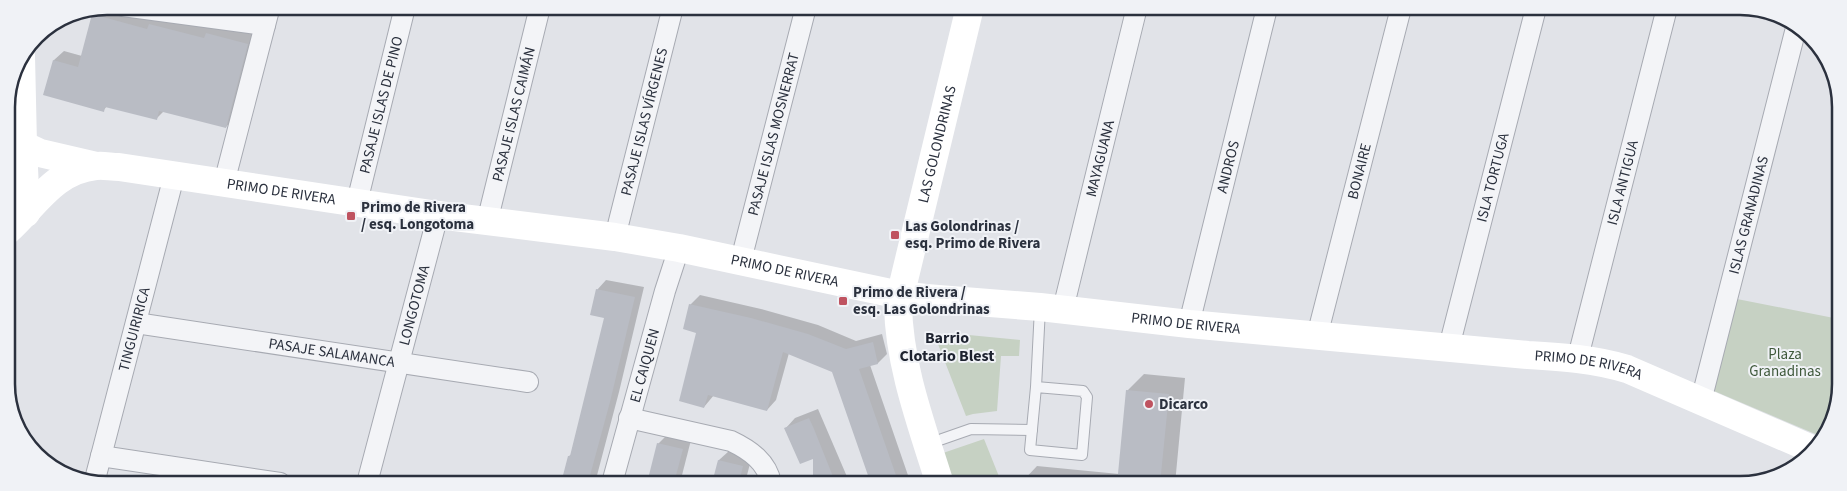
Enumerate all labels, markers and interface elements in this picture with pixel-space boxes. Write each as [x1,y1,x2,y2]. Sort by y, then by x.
street label: PASAJE ISLAS DE PINO [354,34,408,176]
street label: PASAJE ISLAS CAIMÁN [487,45,541,184]
street label: PASAJE ISLAS VÍRGENES [616,46,673,198]
street label: PASAJE ISLAS MOSNERRAT [743,50,805,218]
street label: LAS GOLONDRINAS [913,84,962,205]
street label: MAYAGUANA [1081,117,1120,199]
street label: ISLA TORTUGA [1471,130,1515,225]
street label: ISLA ANTIGUA [1602,137,1644,228]
street label: ANDROS [1212,138,1245,195]
street label: BONAIRE [1342,141,1377,202]
street label: ISLAS GRANADINAS [1724,154,1774,276]
street label: PRIMO DE RIVERA [225,173,338,211]
place label: Primo de Rivera / esq. Longotoma [361,197,474,235]
marker: Primo de Rivera / esq. Longotoma [345,210,357,222]
place label: Las Golondrinas / esq. Primo de Rivera [905,216,1040,254]
marker: Las Golondrinas / esq. Primo de Rivera [889,229,901,241]
street label: PRIMO DE RIVERA [729,249,841,293]
street label: LONGOTOMA [394,262,435,348]
place label: Primo de Rivera / esq. Las Golondrinas [853,282,990,320]
street label: TINGUIRIRICA [114,284,156,374]
marker: Primo de Rivera / esq. Las Golondrinas [837,295,849,307]
street label: PRIMO DE RIVERA [1130,307,1242,340]
street label: EL CAIQUEN [625,326,665,405]
district label: Barrio Clotario Blest [900,327,994,367]
street label: PASAJE SALAMANCA [267,333,397,373]
park label: Plaza Granadinas [1749,344,1821,382]
street label: PRIMO DE RIVERA [1534,345,1646,386]
place label: Dicarco [1159,394,1208,415]
marker: Dicarco [1143,398,1155,410]

